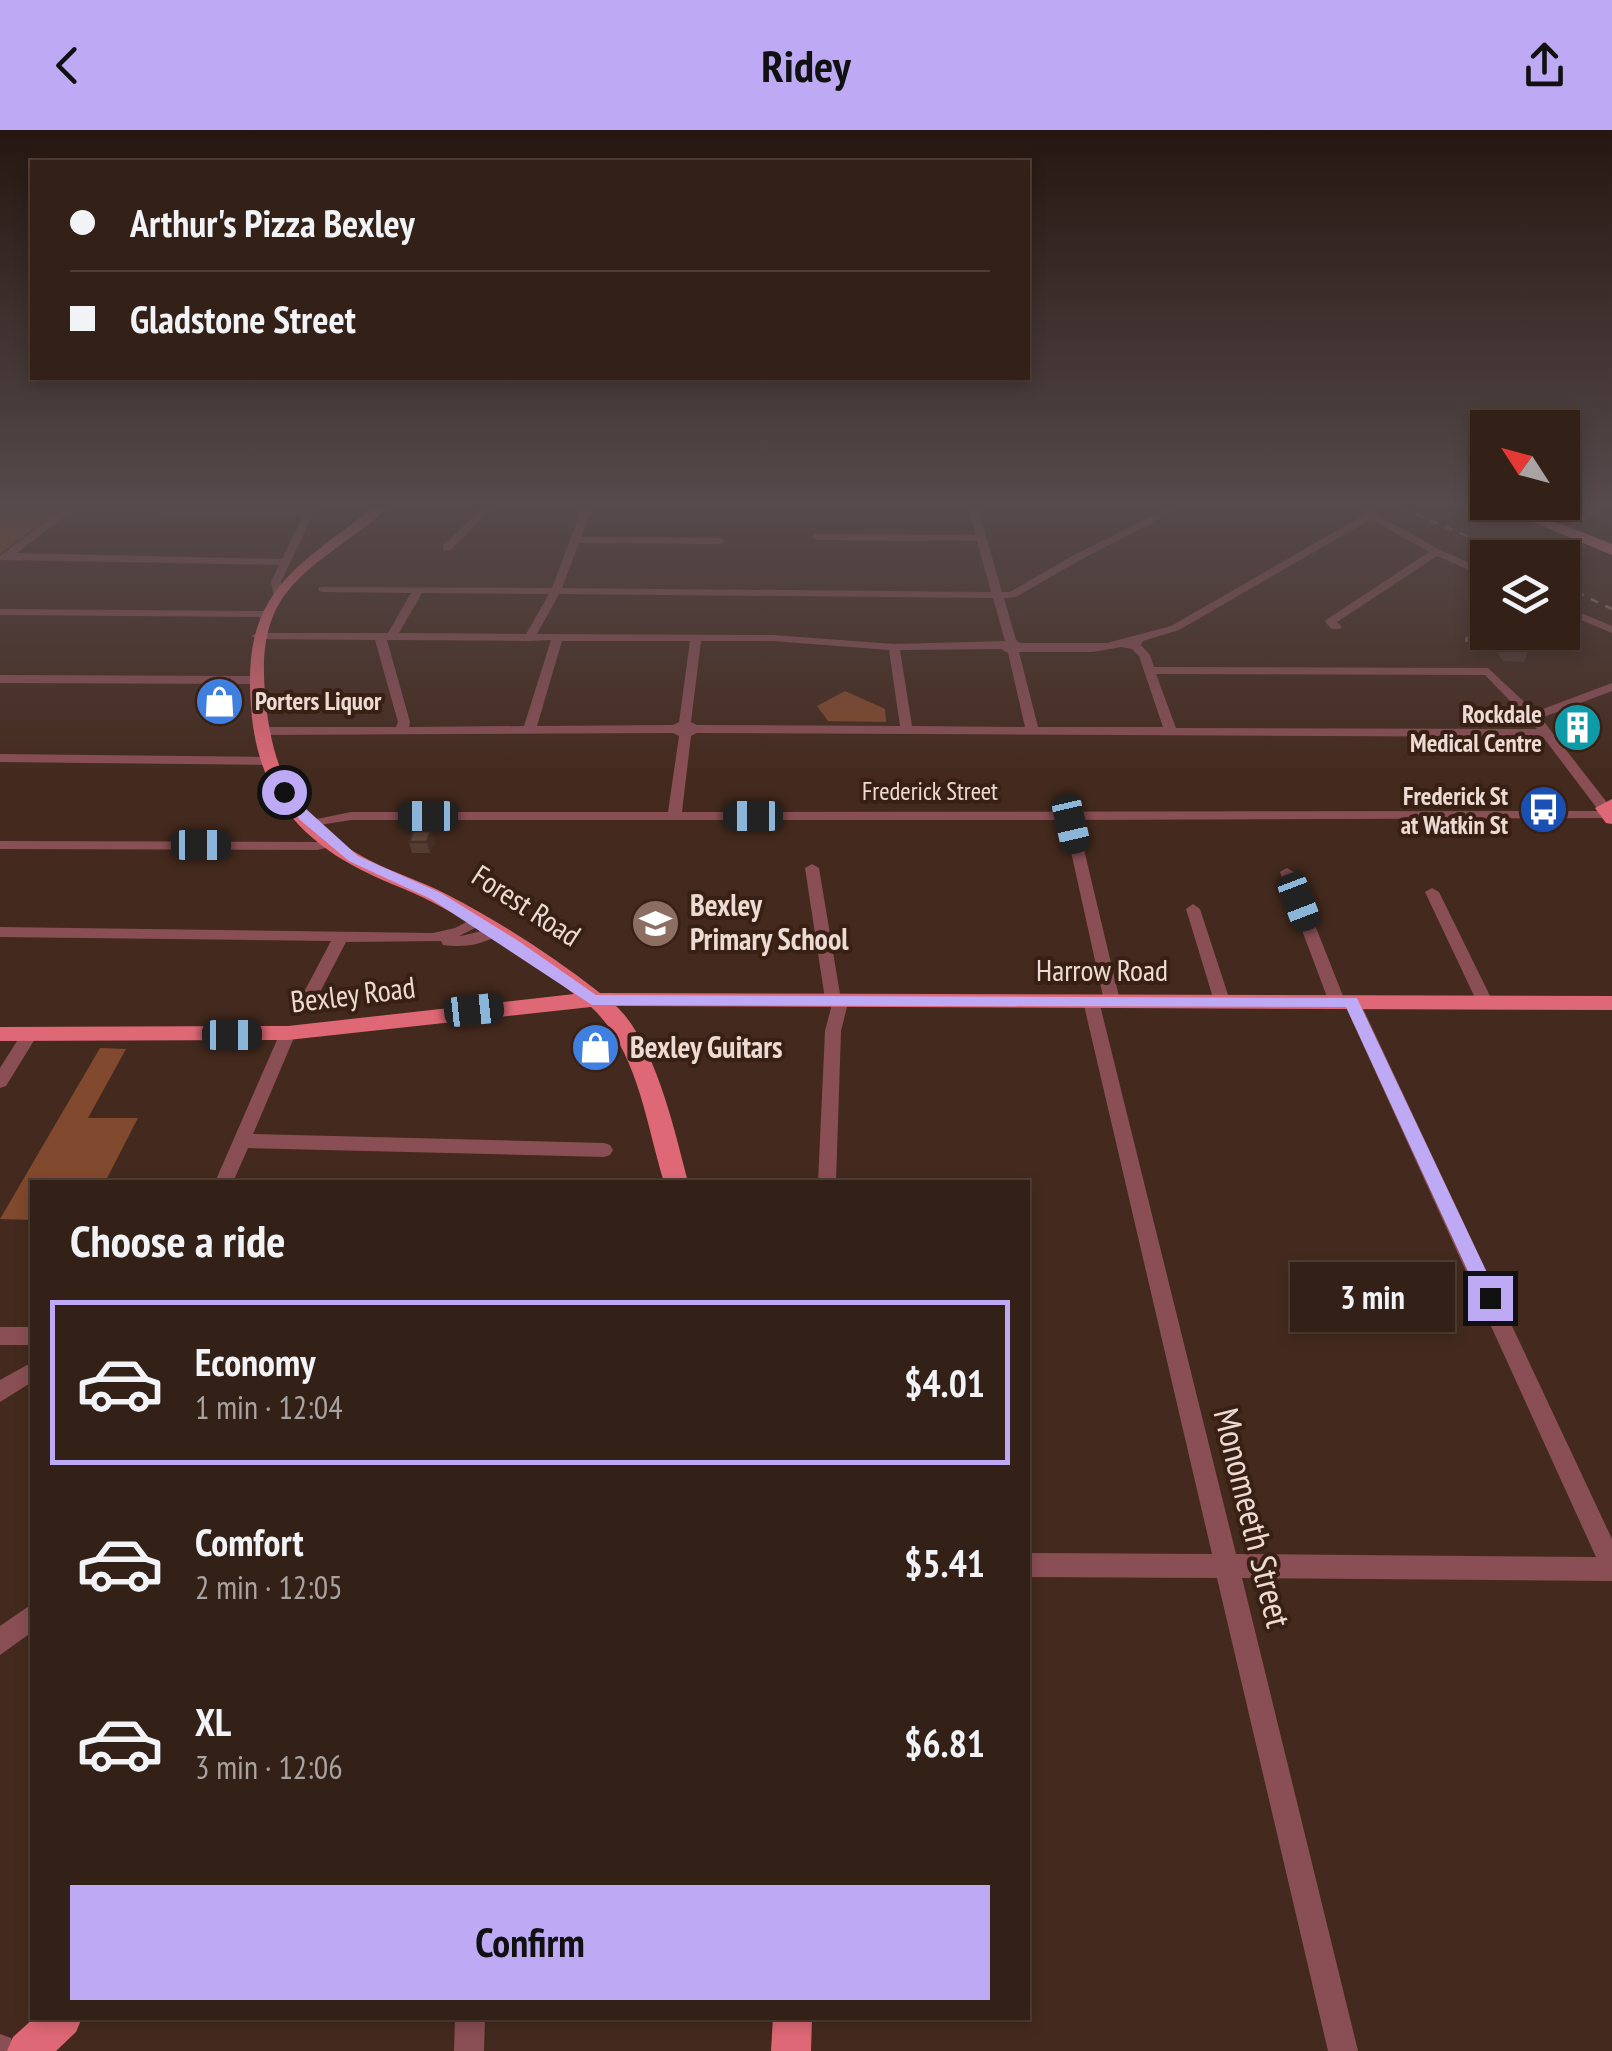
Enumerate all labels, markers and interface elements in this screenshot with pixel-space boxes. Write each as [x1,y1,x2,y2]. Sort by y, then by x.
text: Ridey [761,36,851,94]
icon: back [40,38,95,93]
icon: share [1517,38,1572,93]
text: Arthur's Pizza Bexley [130,198,415,247]
text: Gladstone Street [130,294,356,343]
north arrow [1470,410,1580,520]
map controls [1470,410,1580,650]
button: layers [1470,540,1580,650]
shop icon: Porters Liquor [194,675,246,727]
place label: Porters Liquor [255,685,382,717]
place label: Rockdale Medical Centre [1410,698,1542,759]
building icon: Rockdale Medical Centre [1551,702,1603,754]
route start [262,770,307,815]
street label: Frederick Street [862,775,998,807]
place label: Frederick St at Watkin St [1401,780,1509,841]
bus stop icon: Frederick St at Watkin St [1517,784,1569,836]
car [1050,791,1092,857]
car [398,801,458,831]
car [723,801,783,831]
car [171,830,231,860]
street label: Forest Road [465,855,589,954]
car [1274,869,1324,935]
place label: Bexley Primary School [690,885,849,958]
school or university icon: Bexley Primary School [629,897,681,949]
street label: Harrow Road [1036,950,1168,989]
street label: Bexley Road [288,967,417,1020]
car [443,992,505,1028]
car [202,1020,262,1050]
shop icon: Bexley Guitars [569,1022,621,1074]
place label: Bexley Guitars [630,1027,783,1066]
text: Choose a ride [70,1211,285,1269]
callout: 3 min [1290,1263,1455,1333]
text: 3 min [1340,1276,1405,1318]
route end [1468,1276,1513,1321]
text: Economy [195,1337,315,1386]
icon: car [75,1338,165,1428]
text: $4.01 [904,1358,985,1407]
text: 1 min · 12:04 [195,1386,343,1428]
street label: Monomeeth Street [1204,1403,1302,1632]
text: Comfort [195,1517,304,1566]
icon: car [75,1518,165,1608]
text: $5.41 [904,1538,985,1587]
text: 2 min · 12:05 [195,1566,343,1608]
text: XL [195,1697,231,1746]
icon: car [75,1698,165,1788]
text: $6.81 [904,1718,985,1767]
text: 3 min · 12:06 [195,1746,343,1788]
button: Confirm [70,1885,990,2000]

